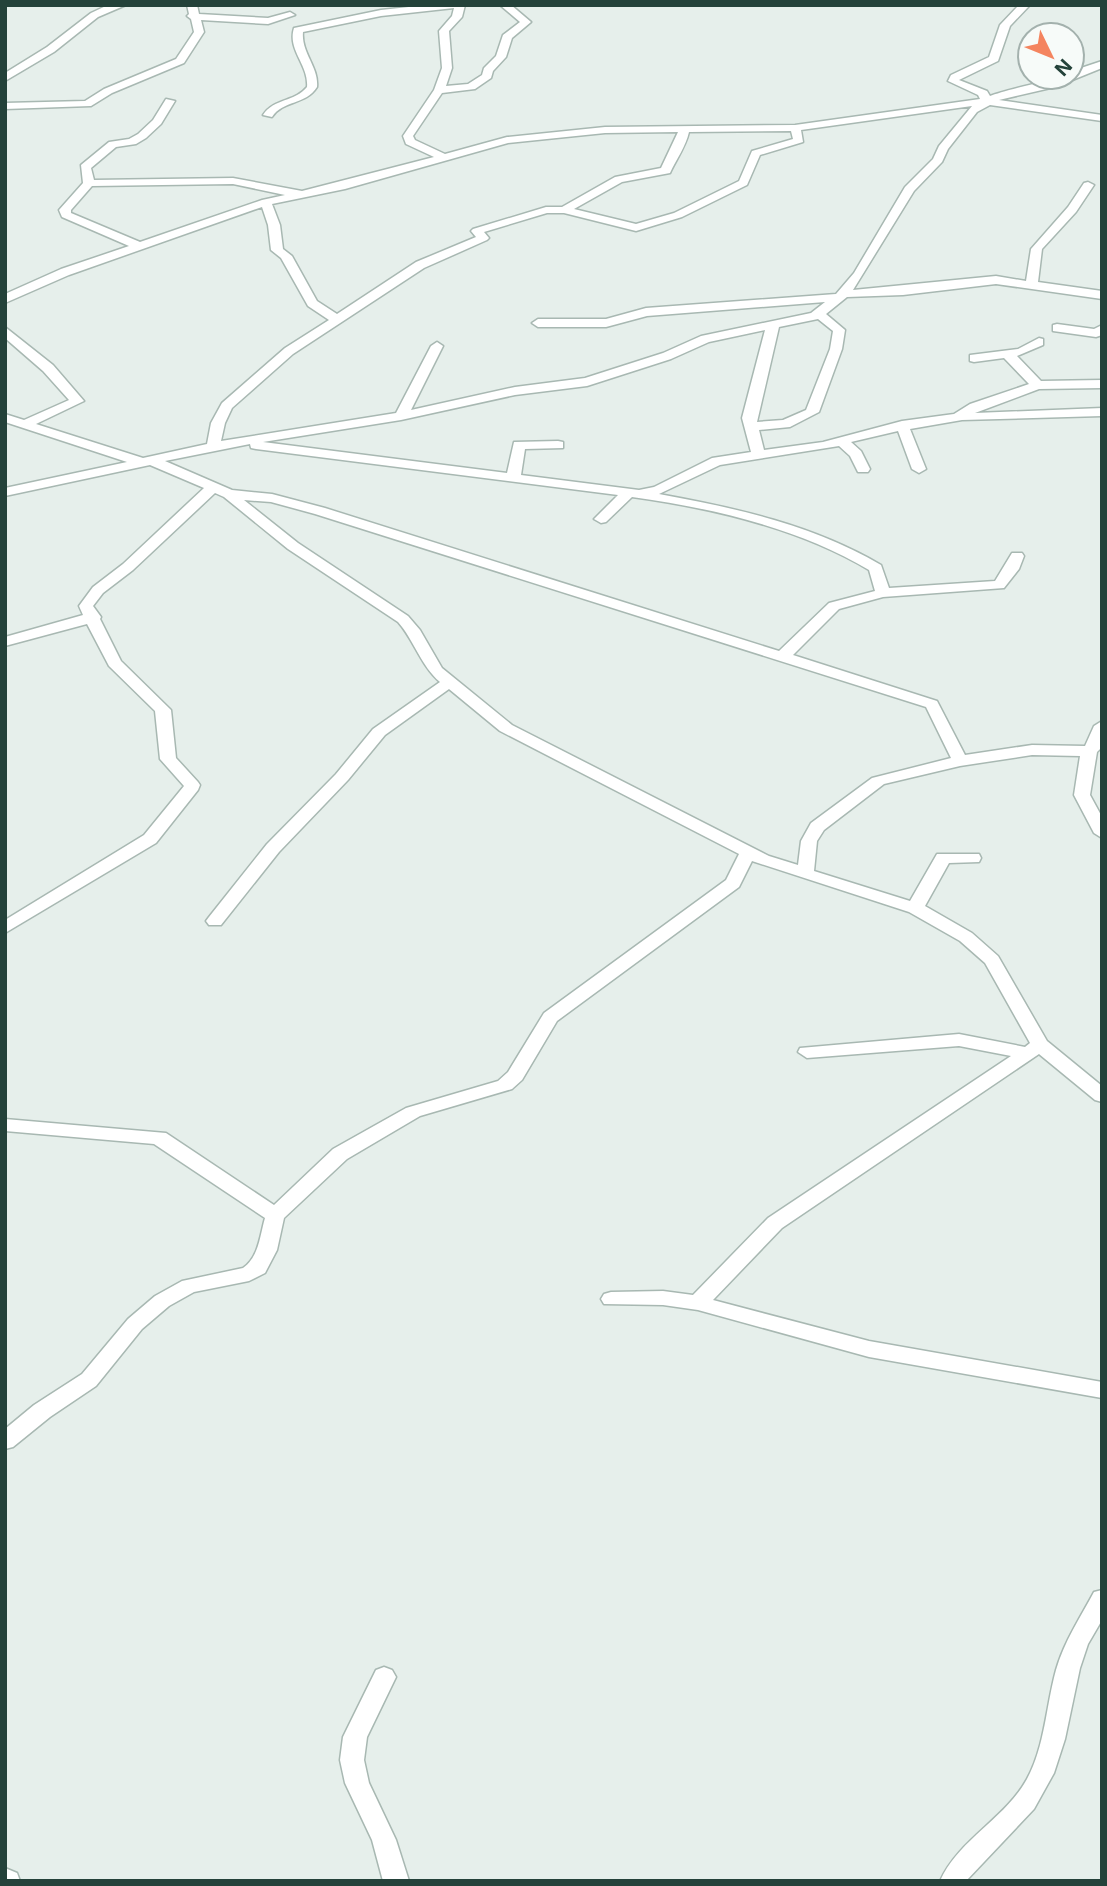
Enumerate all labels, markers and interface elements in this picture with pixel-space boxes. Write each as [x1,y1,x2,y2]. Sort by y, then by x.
north arrow [1016,21,1086,91]
text: N [1050,54,1076,80]

